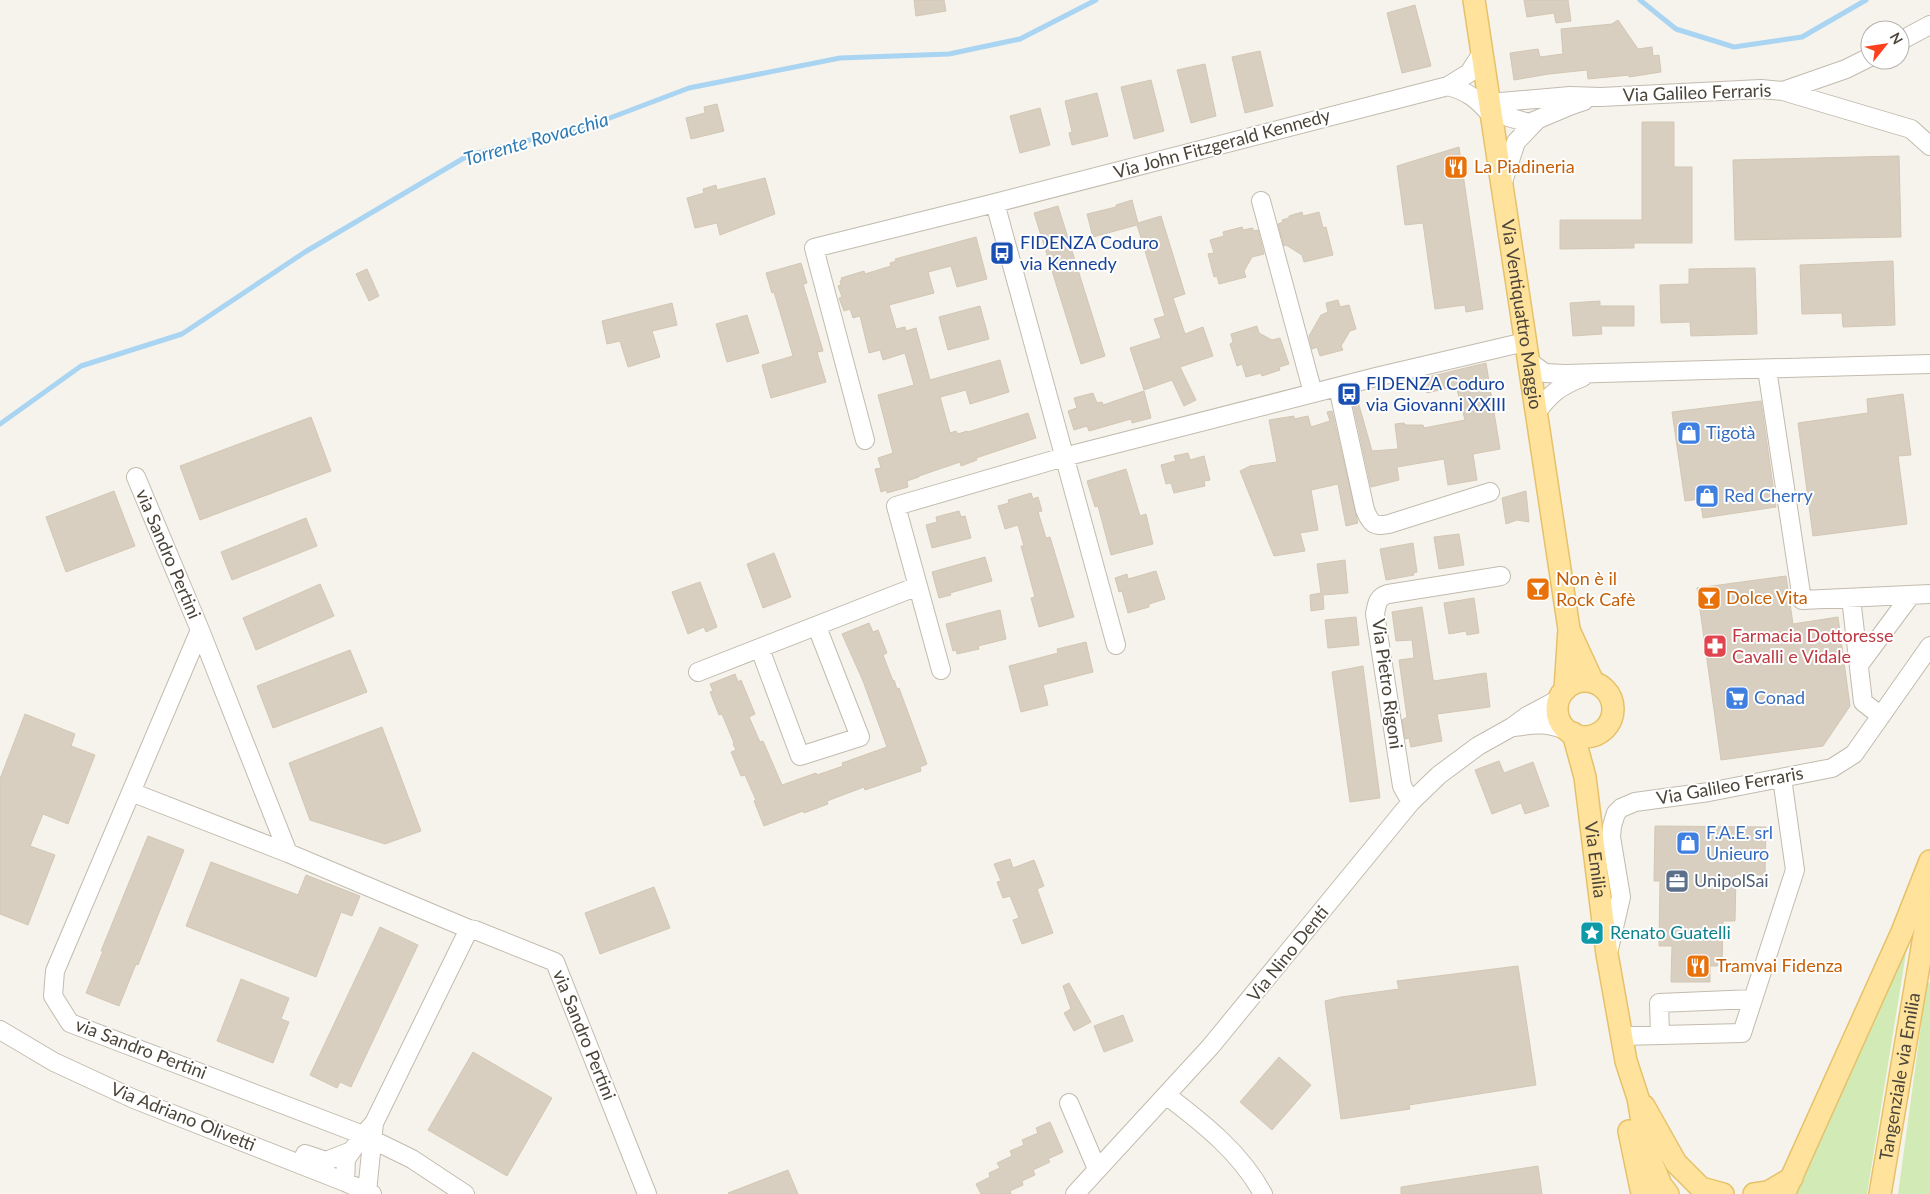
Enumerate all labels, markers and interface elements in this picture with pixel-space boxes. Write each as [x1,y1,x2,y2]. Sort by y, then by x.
north arrow [1860,20,1910,70]
text: N [1887,29,1907,47]
street label: Via Galileo Ferraris [1622,78,1772,106]
street label: Via John Fitzgerald Kennedy [1111,103,1333,183]
water label: Torrente Rovacchia [461,107,611,170]
restaurant icon: La Piadineria [1443,154,1469,180]
place label: La Piadineria [1474,155,1575,177]
street label: Via Ventiquattro Maggio [1497,218,1548,411]
place label: FIDENZA Coduro via Kennedy [1020,231,1159,274]
bus stop icon: FIDENZA Coduro via Kennedy [989,240,1015,266]
place label: FIDENZA Coduro via Giovanni XXIII [1366,372,1506,415]
bus stop icon: FIDENZA Coduro via Giovanni XXIII [1336,381,1362,407]
shop icon: Tigotà [1676,420,1702,446]
place label: Tigotà [1706,421,1756,443]
shop icon: Red Cherry [1694,483,1720,509]
place label: Red Cherry [1724,484,1814,506]
street label: via Sandro Pertini [132,485,206,622]
place label: Non è il Rock Cafè [1556,567,1636,610]
bar icon: Non è il Rock Cafè [1525,576,1551,602]
bar icon: Dolce Vita [1696,585,1722,611]
place label: Dolce Vita [1726,586,1808,608]
street label: Via Pietro Rigoni [1368,617,1408,750]
place label: Farmacia Dottoresse Cavalli e Vidale [1732,624,1893,667]
pharmacy icon: Farmacia Dottoresse Cavalli e Vidale [1702,633,1728,659]
supermarket icon: Conad [1724,685,1750,711]
place label: Conad [1754,686,1805,708]
street label: Via Galileo Ferraris [1655,761,1805,809]
street label: Via Emilia [1581,820,1612,899]
place label: F.A.E. srl Unieuro [1706,821,1773,864]
shop icon: F.A.E. srl Unieuro [1675,830,1701,856]
office icon: UnipolSai [1664,868,1690,894]
place label: UnipolSai [1694,869,1769,891]
street label: Via Nino Denti [1242,901,1333,1006]
place icon: Renato Guatelli [1579,920,1605,946]
place label: Renato Guatelli [1610,921,1731,943]
restaurant icon: Tramvai Fidenza [1685,953,1711,979]
place label: Tramvai Fidenza [1716,954,1843,976]
street label: via Sandro Pertini [549,966,621,1103]
street label: Tangenziale via Emilia [1874,991,1924,1162]
street label: via Sandro Pertini [73,1013,210,1083]
street label: Via Adriano Olivetti [108,1077,259,1155]

